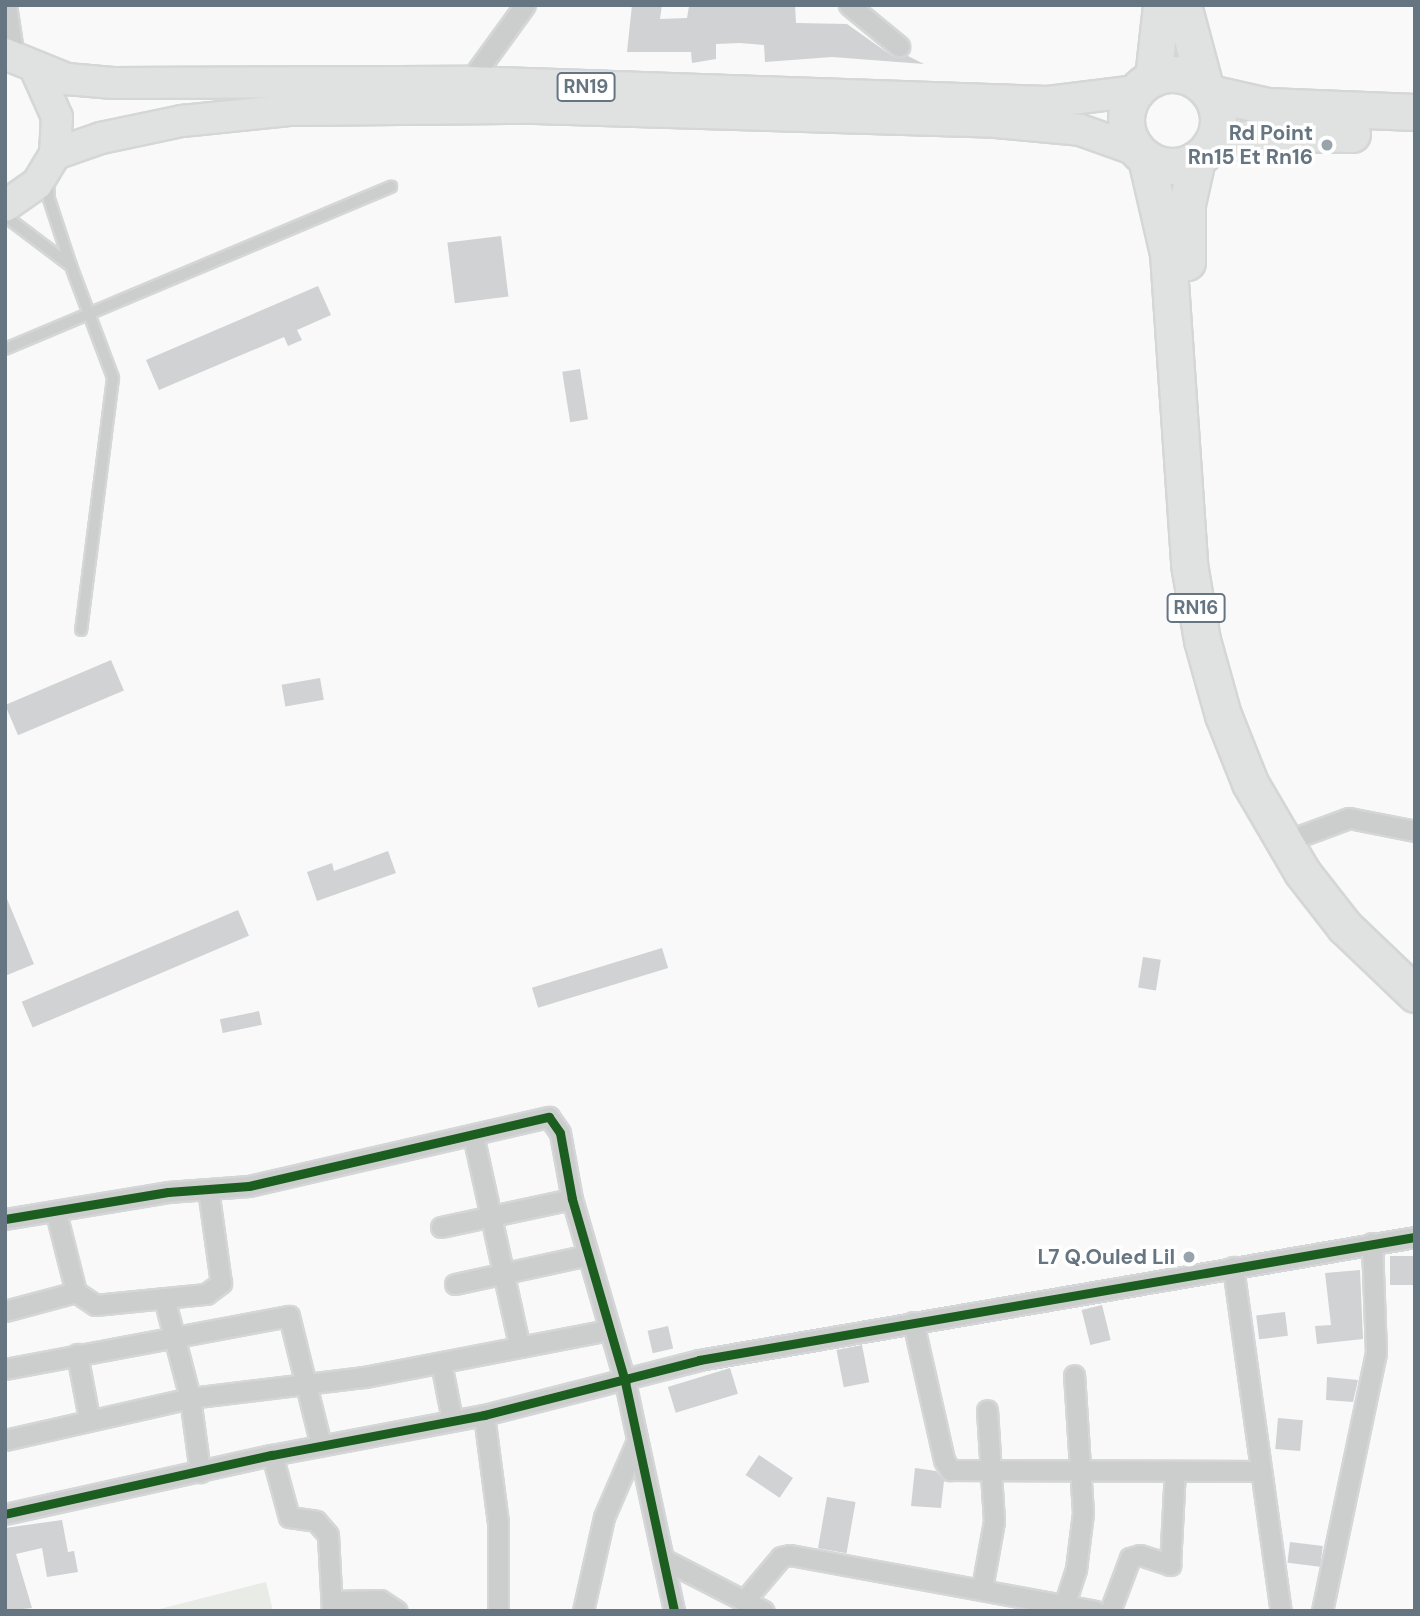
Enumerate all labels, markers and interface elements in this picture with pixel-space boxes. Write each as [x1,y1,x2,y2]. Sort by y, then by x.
road number: RN19 [556,72,616,102]
place label: Rd Point Rn15 Et Rn16 [1188,120,1313,170]
marker: Rd Point Rn15 Et Rn16 [1319,137,1335,153]
road number: RN16 [1166,593,1226,624]
place label: L7 Q.Ouled Lil [1037,1244,1175,1270]
marker: L7 Q.Ouled Lil [1181,1249,1197,1265]

